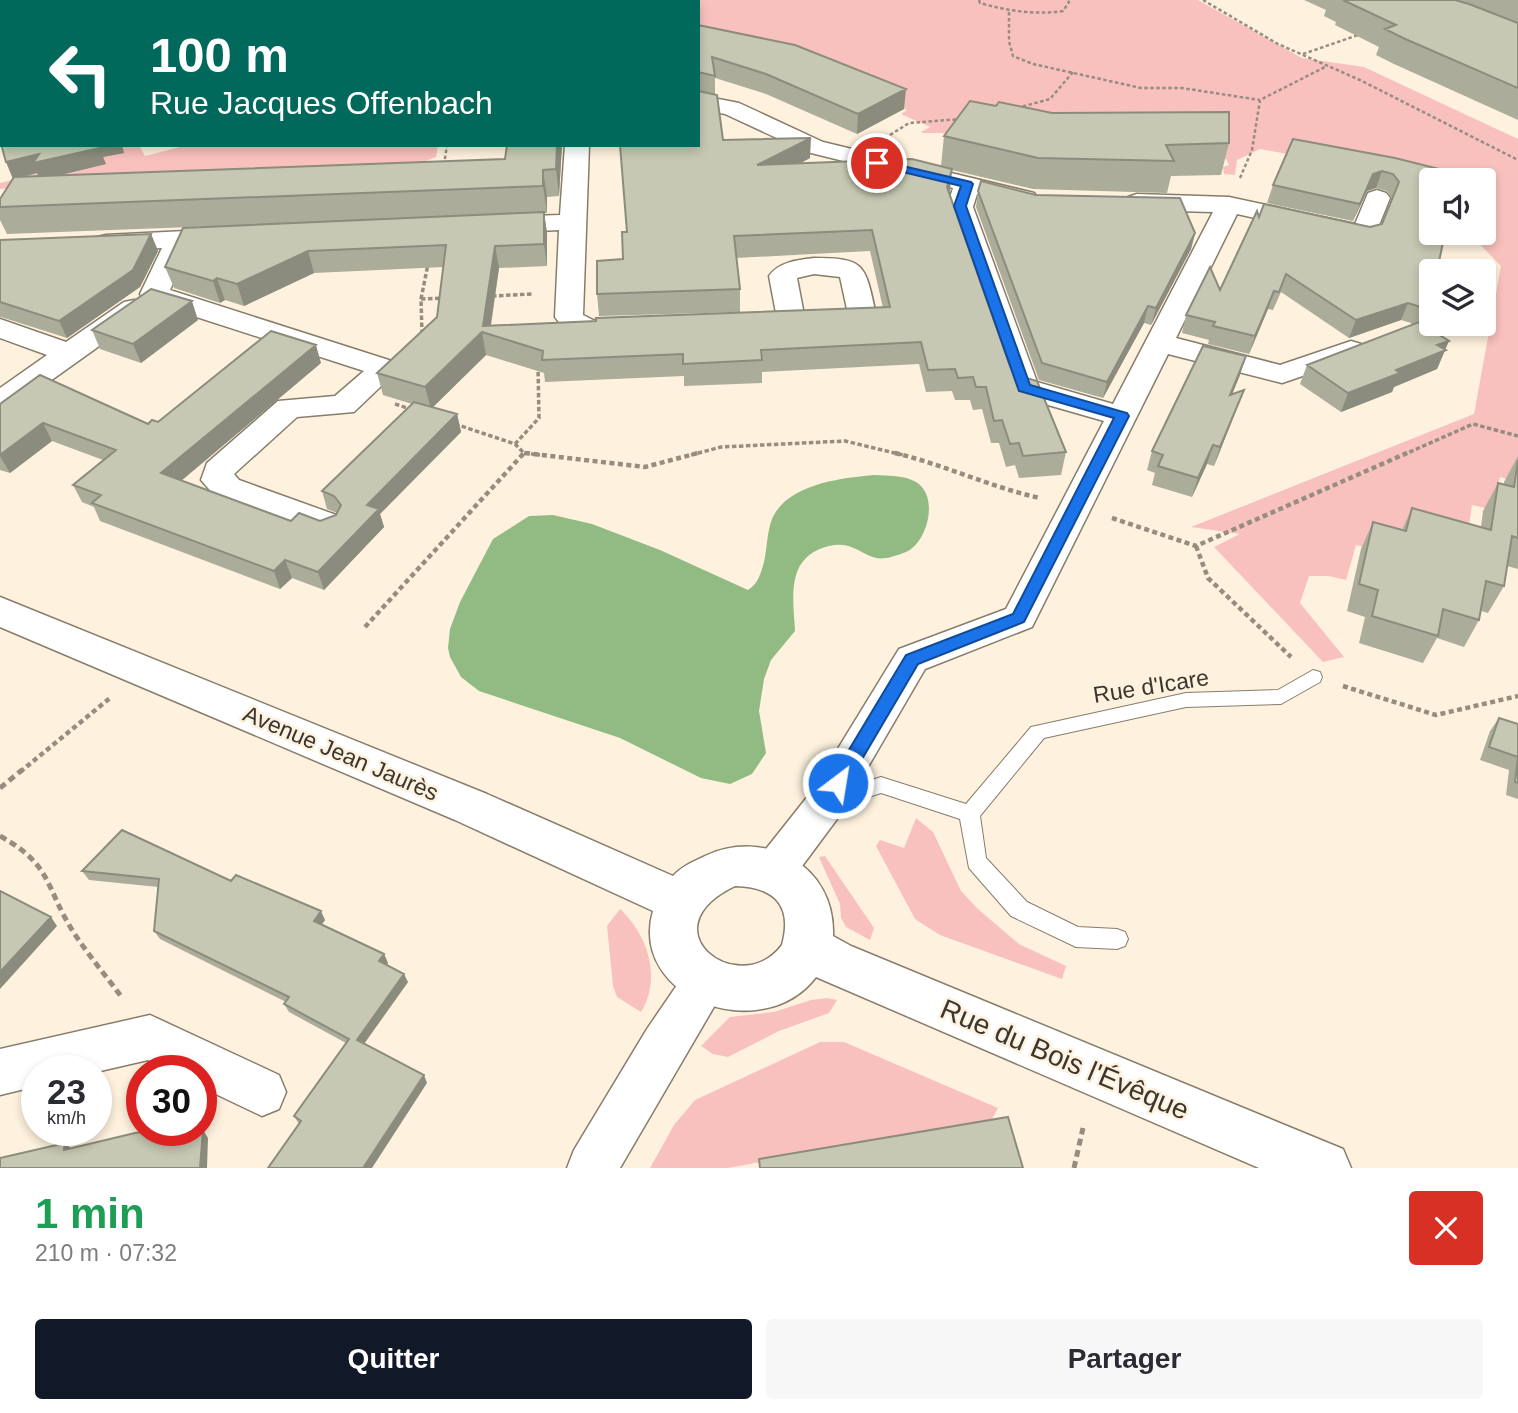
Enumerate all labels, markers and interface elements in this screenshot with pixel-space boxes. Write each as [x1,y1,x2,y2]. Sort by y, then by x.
icon: left [35,28,126,119]
text: 100 m [150,28,289,82]
text: Rue Jacques Offenbach [150,85,493,121]
pin [847,133,907,193]
icon: arrive [858,144,896,182]
map controls [1419,168,1496,336]
button: sound [1419,168,1496,245]
button: layers [1419,259,1496,336]
street label: Rue d'Icare [1091,664,1211,708]
street label: Avenue Jean Jaurès [240,700,442,806]
position arrow [801,746,875,820]
street label: Rue du Bois l'Évêque [936,993,1194,1126]
speed limit sign: 30 [126,1055,217,1146]
text: 23 [47,1072,86,1111]
text: km/h [47,1108,86,1128]
text: 1 min [35,1190,145,1237]
button: close [1409,1191,1483,1265]
text: 210 m · 07:32 [35,1240,177,1266]
button: Quitter [35,1319,752,1399]
button: Partager [766,1319,1483,1399]

